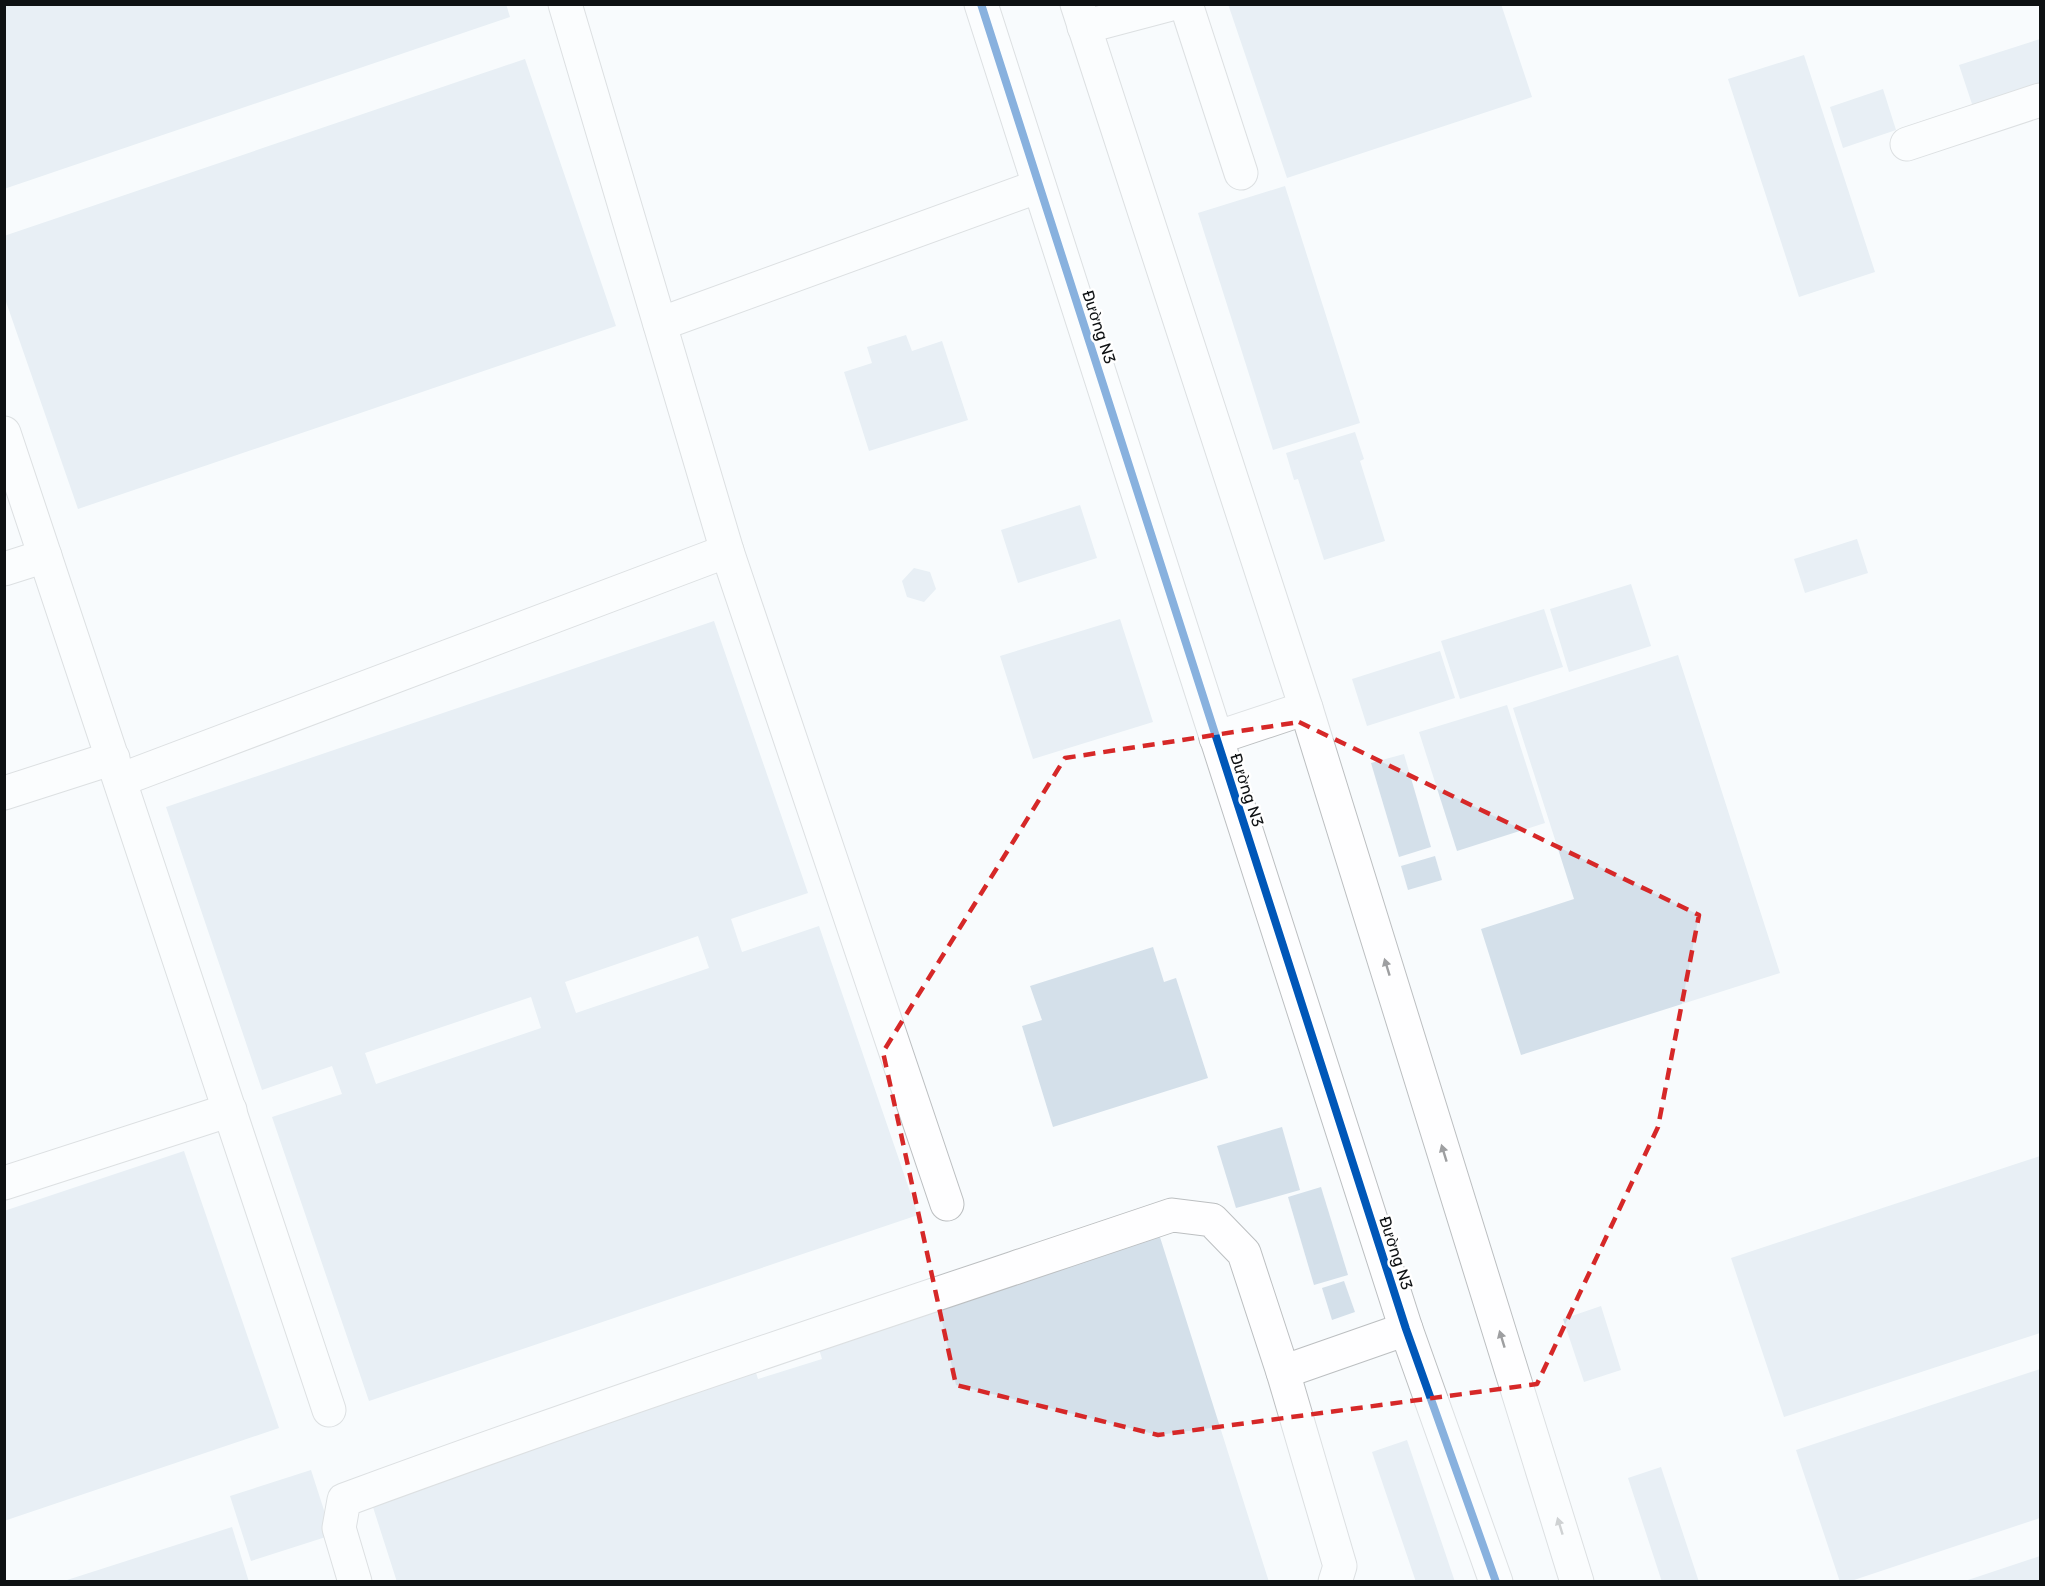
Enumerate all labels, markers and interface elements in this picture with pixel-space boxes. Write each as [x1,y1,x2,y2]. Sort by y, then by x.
street label: Đường N3 [1078,288,1120,366]
street label: Đường N3 [1226,751,1268,829]
one-way arrow [1381,958,1391,976]
one-way arrow [1439,1144,1448,1162]
street label: Đường N3 [1375,1214,1417,1292]
one-way arrow [1497,1330,1506,1348]
one-way arrow [1555,1517,1564,1535]

